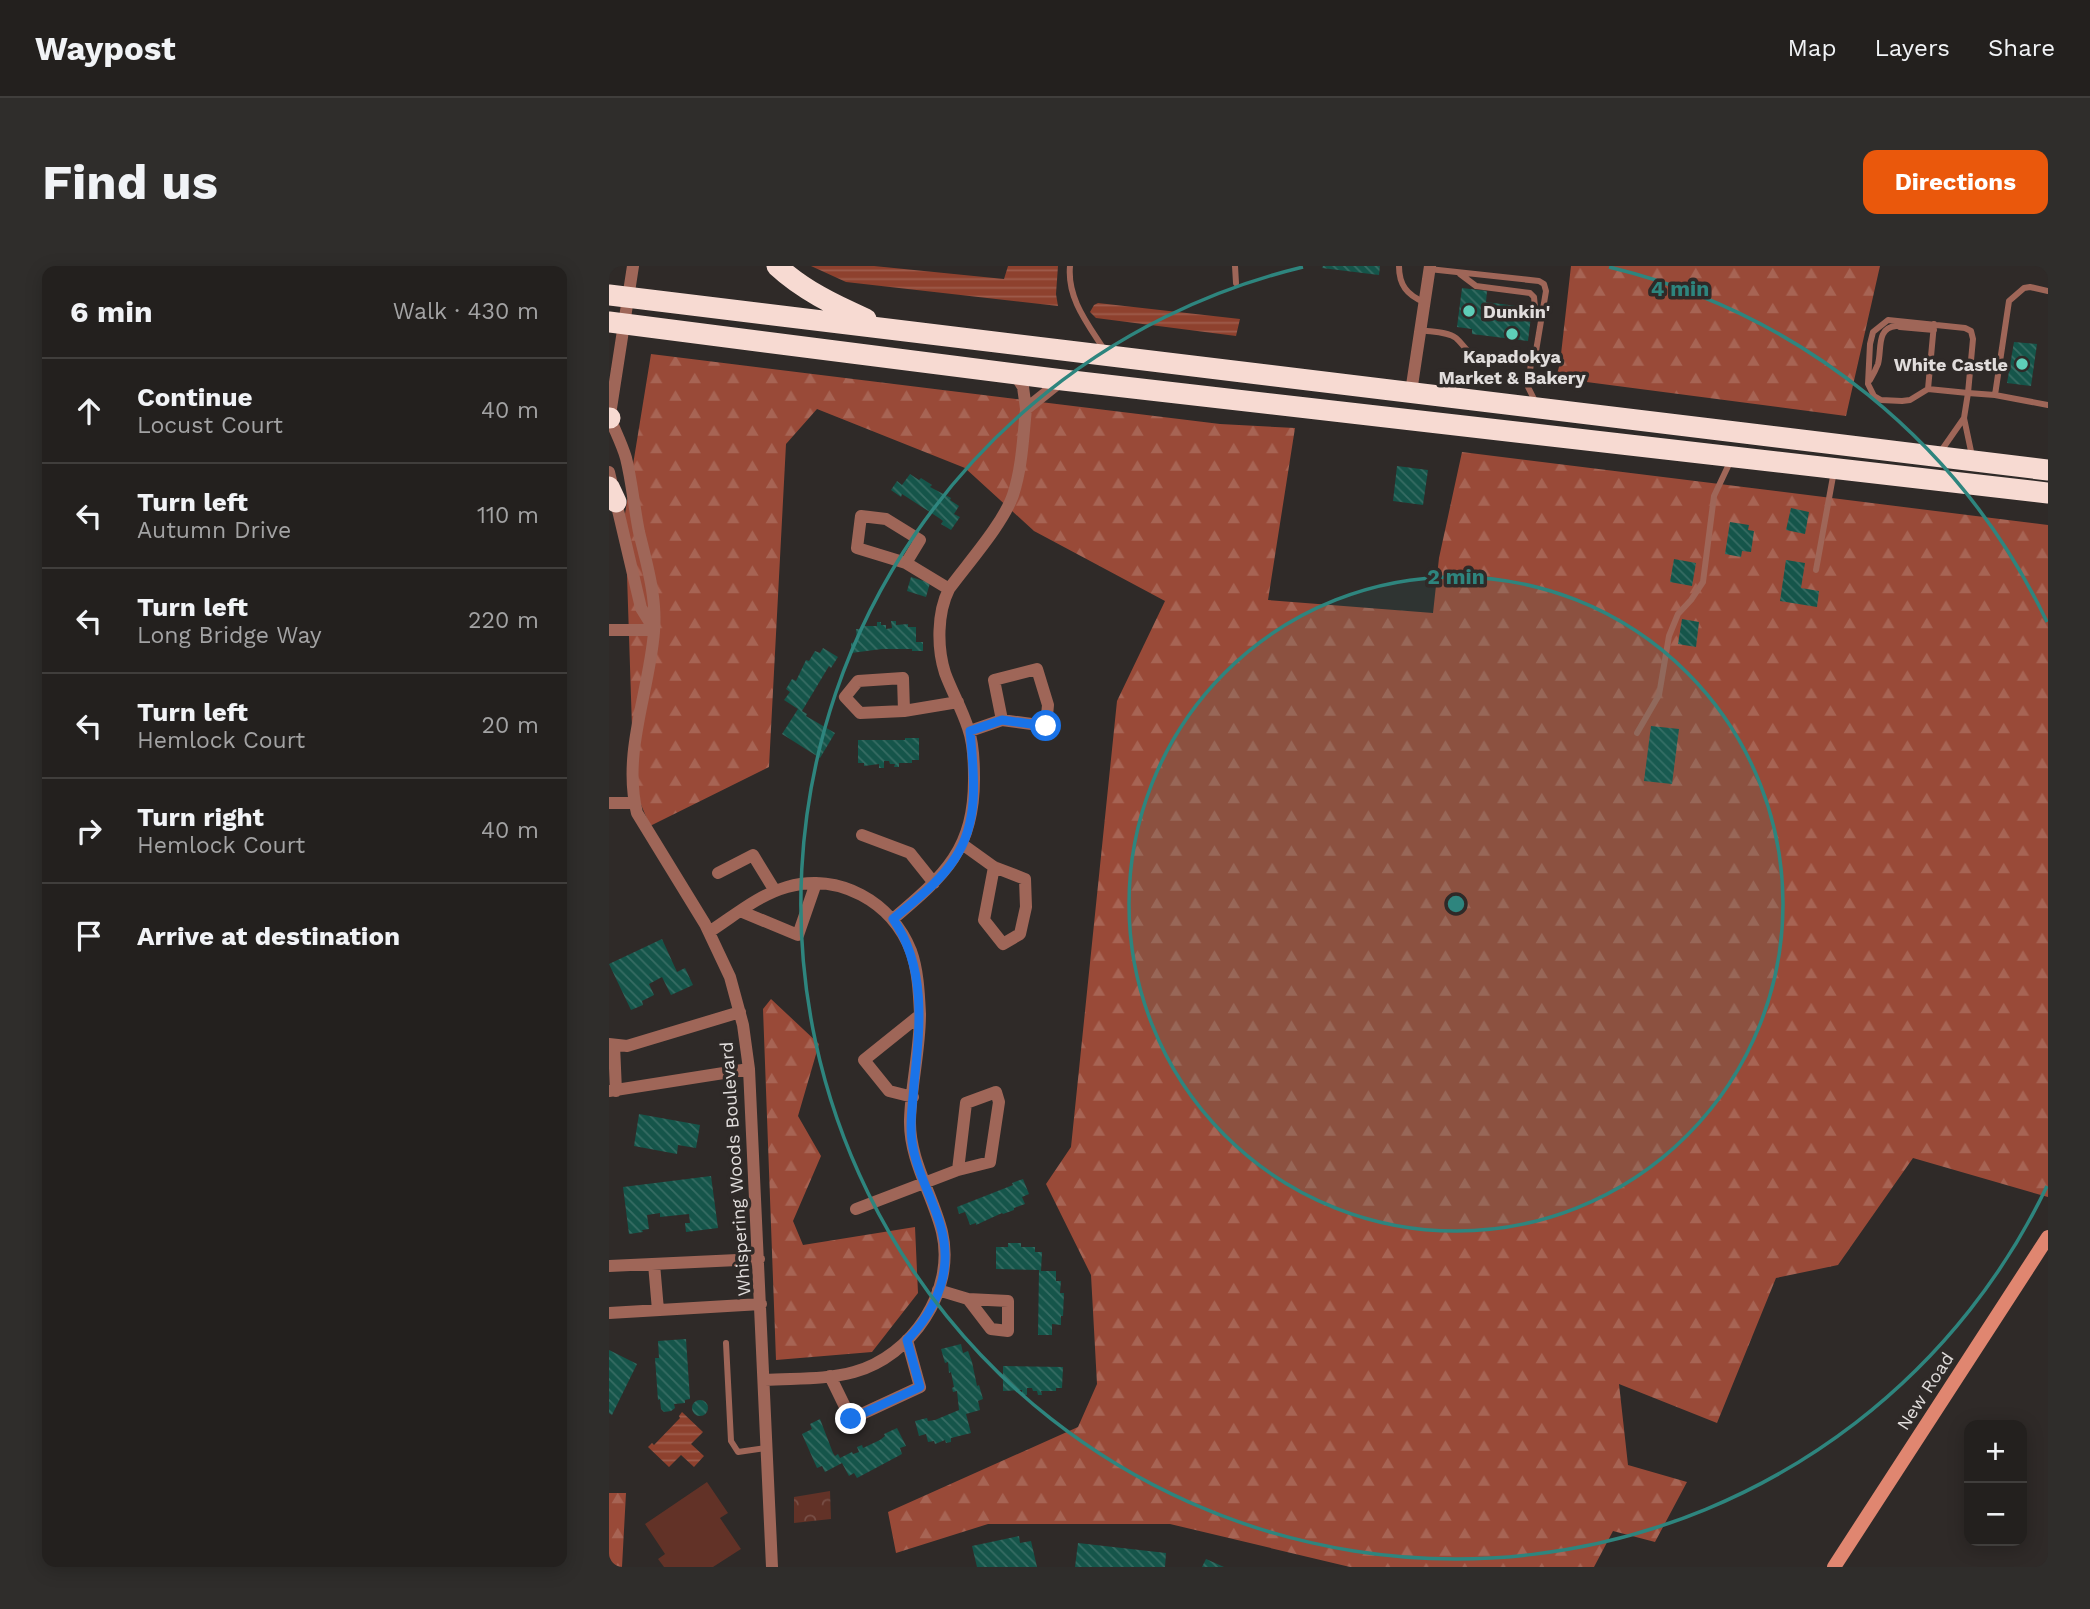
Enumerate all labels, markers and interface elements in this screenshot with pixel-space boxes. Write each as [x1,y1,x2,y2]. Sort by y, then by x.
text: Waypost [35,29,176,68]
text: Map [1788,34,1836,62]
text: Layers [1874,34,1950,62]
text: Share [1988,34,2055,62]
button: Directions [1863,150,2048,214]
text: Find us [42,153,218,211]
text: 4 min [1651,276,1709,301]
text: 6 min [70,294,153,329]
text: Walk · 430 m [393,298,539,325]
place label: Dunkin' [1483,301,1550,322]
marker: Dunkin' [1461,303,1477,319]
marker: Kapadokya Market & Bakery [1504,326,1520,342]
place label: Kapadokya Market & Bakery [1438,346,1586,388]
place label: White Castle [1894,354,2008,375]
marker: White Castle [2014,356,2030,372]
text: Continue [137,382,253,412]
icon: ahead [70,392,108,430]
text: 40 m [481,397,539,424]
text: Locust Court [137,412,283,439]
text: Turn left [137,487,248,517]
icon: left [70,497,108,535]
text: 110 m [477,502,539,529]
text: Autumn Drive [137,517,291,544]
text: 2 min [1427,564,1485,589]
text: Turn left [137,592,248,622]
icon: left [70,602,108,640]
text: 220 m [468,607,539,634]
text: Long Bridge Way [137,622,322,649]
text: Turn left [137,697,248,727]
icon: left [70,707,108,745]
route start [1030,710,1061,741]
text: 20 m [482,712,539,739]
text: Hemlock Court [137,727,305,754]
text: Turn right [137,802,264,832]
icon: right [70,812,108,850]
text: 40 m [481,817,539,844]
text: Hemlock Court [137,832,305,859]
centre of rings [1444,892,1468,916]
icon: arrive [70,917,108,955]
text: Arrive at destination [137,921,400,951]
street label: Whispering Woods Boulevard [716,1041,754,1297]
street label: New Road [1892,1348,1958,1434]
route end [835,1403,866,1434]
map controls [1964,1420,2027,1546]
button: + [1964,1420,2027,1483]
button: − [1964,1483,2027,1546]

